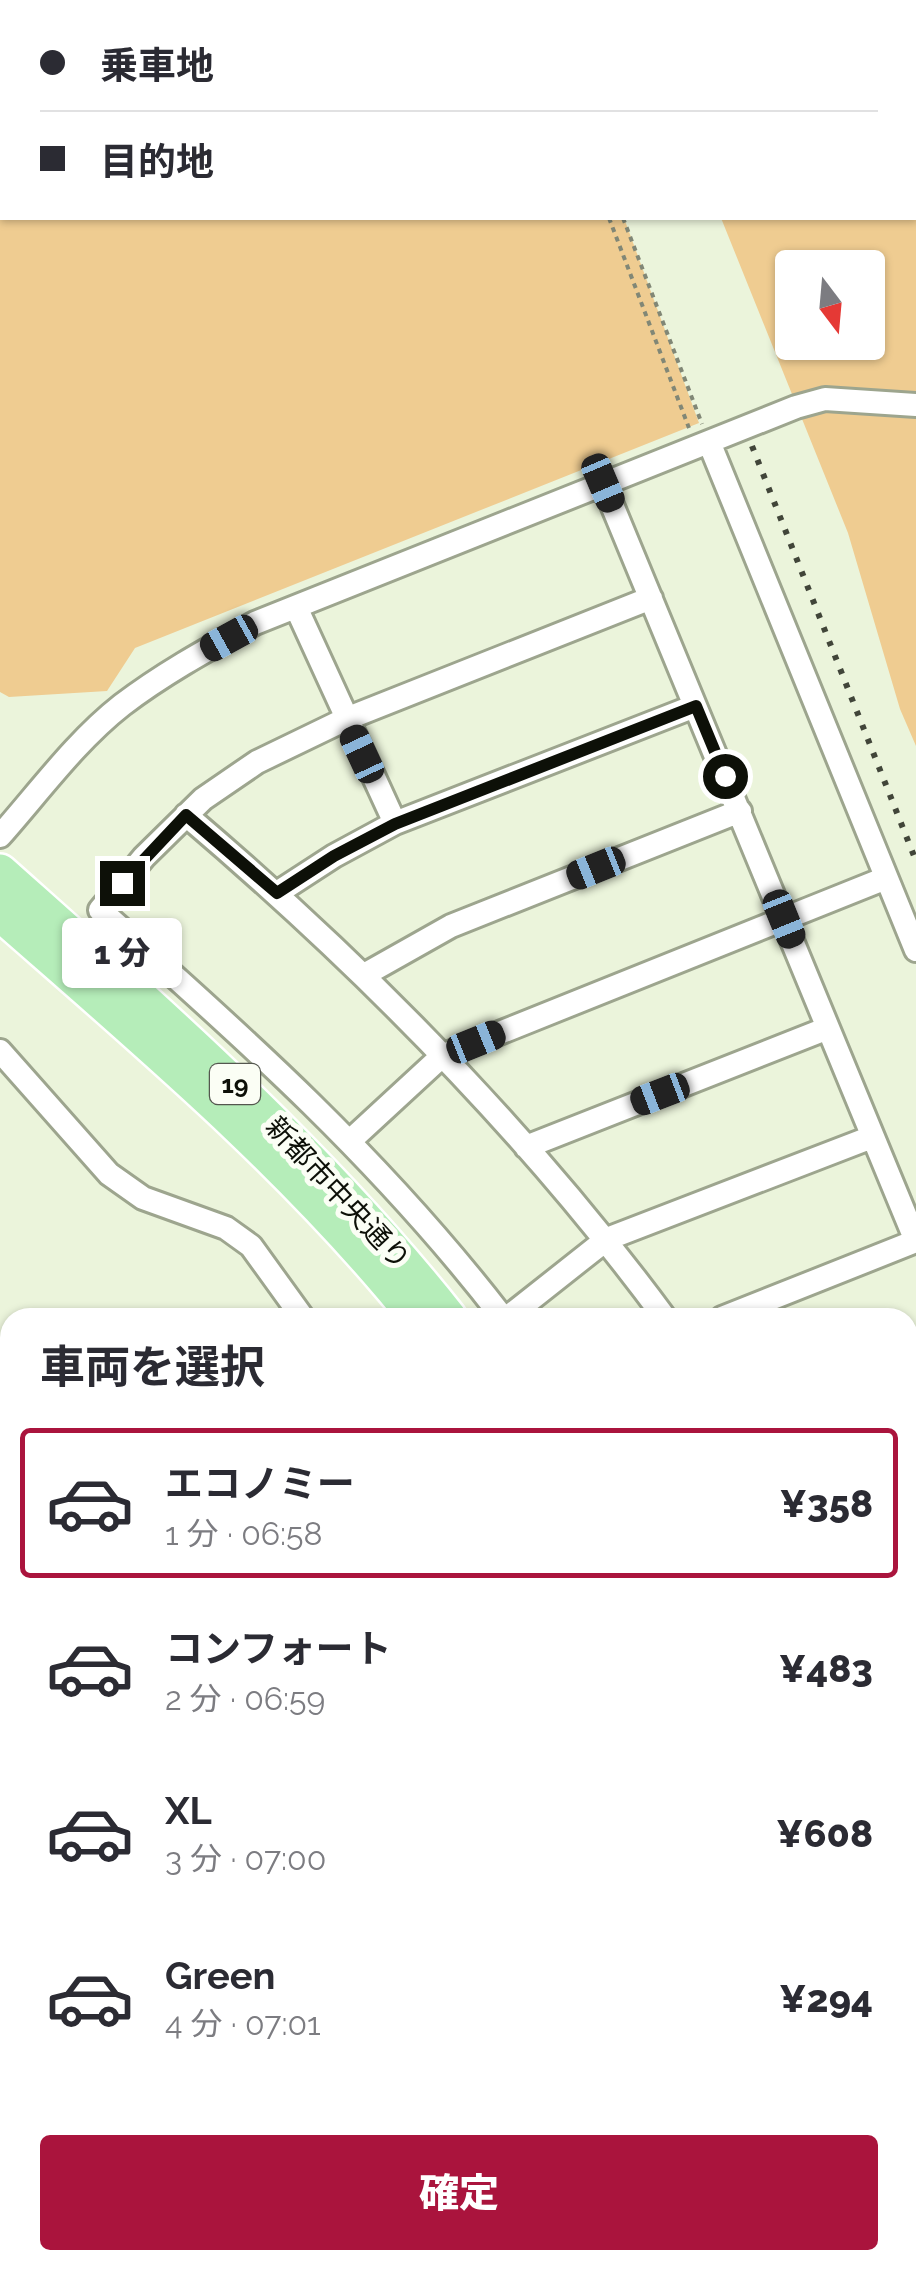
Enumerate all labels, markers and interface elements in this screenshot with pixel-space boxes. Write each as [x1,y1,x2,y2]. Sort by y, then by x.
text: 乗車地 [100,43,214,88]
text: 目的地 [100,139,214,184]
north arrow [775,250,885,360]
map controls [775,250,885,360]
car [577,450,629,516]
car [195,610,263,666]
car [336,720,388,788]
route start [703,754,748,799]
car [563,843,629,893]
route end [100,861,145,906]
car [759,886,809,952]
callout: 1 分 [62,918,182,988]
text: 1 分 [94,934,150,971]
car [443,1017,509,1067]
road number: 19 [210,1064,260,1104]
car [627,1069,693,1119]
street label: 新都市中央通り [259,1110,417,1276]
text: 車両を選択 [40,1341,265,1394]
icon: car [45,1458,135,1548]
text: エコノミー [165,1461,355,1506]
text: ¥358 [780,1481,873,1526]
text: 1 分 · 06:58 [165,1515,323,1552]
icon: car [45,1623,135,1713]
text: コンフォート [165,1626,392,1671]
text: ¥483 [779,1646,873,1691]
text: 2 分 · 06:59 [165,1680,325,1717]
icon: car [45,1788,135,1878]
text: XL [165,1788,212,1833]
text: ¥608 [776,1811,873,1856]
text: 3 分 · 07:00 [165,1840,326,1877]
icon: car [45,1953,135,2043]
text: Green [165,1953,275,1998]
text: ¥294 [779,1976,873,2021]
text: 4 分 · 07:01 [165,2005,321,2042]
button: 確定 [40,2135,878,2250]

